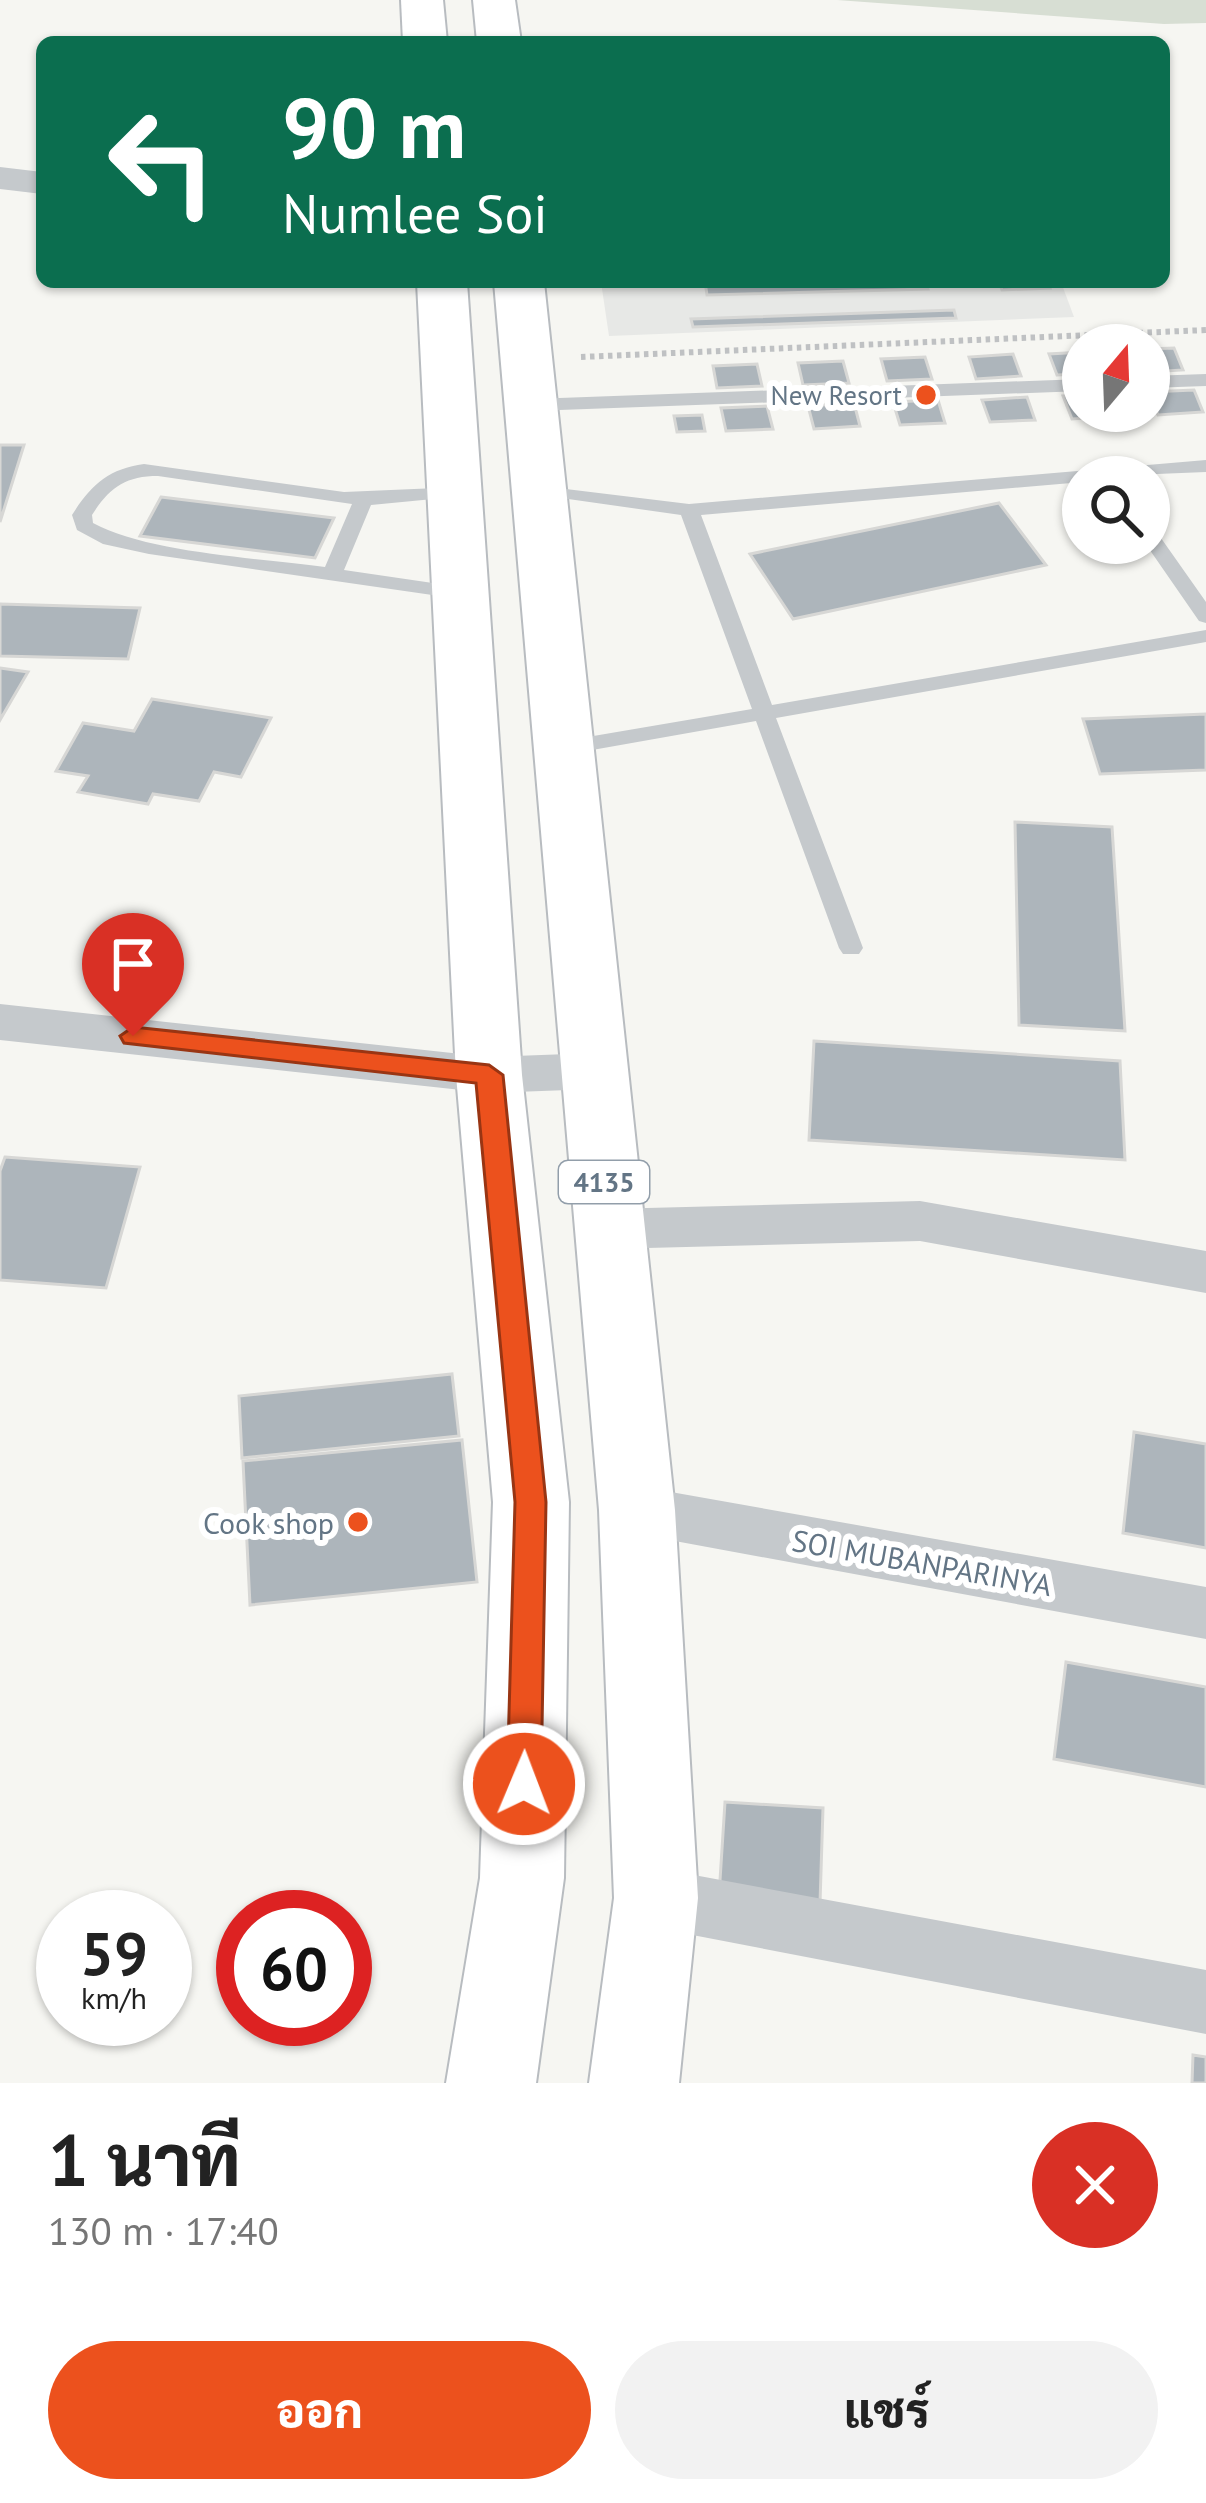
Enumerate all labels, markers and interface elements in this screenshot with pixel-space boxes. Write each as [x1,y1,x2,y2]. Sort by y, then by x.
text: 90 m [282,72,466,181]
icon: left [84,84,240,240]
text: Numlee Soi [282,178,548,248]
north arrow [1062,324,1170,432]
map controls [1062,324,1170,564]
place label: New Resort [771,378,902,412]
marker: New Resort [913,382,939,408]
button: search [1062,456,1170,564]
pin [82,913,184,1036]
icon: arrive [100,931,166,997]
road number: 4135 [559,1161,649,1203]
place label: Cook shop [203,1503,334,1542]
marker: Cook shop [345,1509,371,1535]
street label: SOI MUBANPARINYA [789,1520,1055,1604]
position arrow [461,1721,587,1847]
speed limit sign: 60 [216,1890,372,2046]
text: 59 [80,1914,148,1992]
text: km/h [81,1978,147,2017]
text: 1 นาที [48,2113,241,2206]
button: close [1032,2122,1158,2248]
text: 130 m · 17:40 [48,2205,279,2256]
button: ออก [48,2341,591,2479]
button: แชร์ [615,2341,1158,2479]

